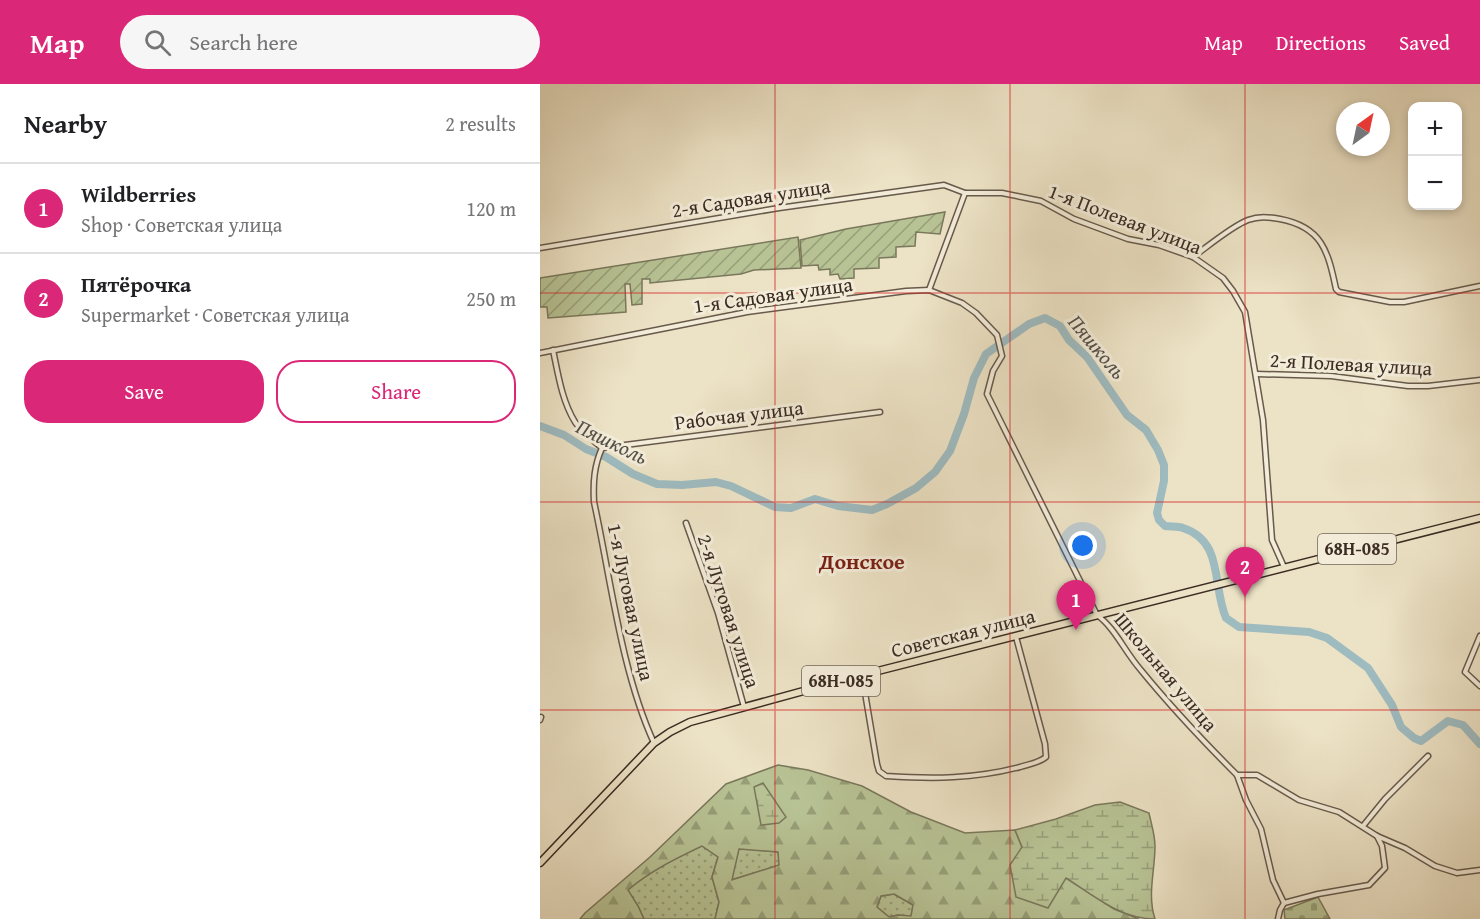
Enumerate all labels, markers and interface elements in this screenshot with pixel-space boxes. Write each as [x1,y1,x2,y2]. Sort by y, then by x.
search box [120,15,540,69]
text: Map [30,22,84,63]
icon: search [141,26,174,59]
text: Search here [189,26,298,58]
text: Map [1204,27,1243,58]
text: Directions [1276,27,1366,58]
text: Saved [1399,27,1450,58]
north arrow [1336,102,1390,156]
map controls [1408,102,1462,210]
button: + [1408,102,1462,156]
text: Nearby [24,104,107,143]
text: 2 results [445,109,516,138]
button: − [1408,156,1462,210]
street label: 2-я Садовая улица [669,171,833,224]
street label: 1-я Полевая улица [1044,176,1207,261]
text: Wildberries [81,178,196,210]
text: 1 [38,194,49,223]
text: 120 m [466,194,516,223]
text: Shop · Советская улица [81,210,282,239]
text: Пятёрочка [81,268,191,300]
street label: 1-я Садовая улица [692,269,855,320]
text: 2 [38,284,49,313]
text: 250 m [466,284,516,313]
text: Supermarket · Советская улица [81,300,350,329]
water label: Пяшколь [1061,307,1134,386]
street label: 2-я Полевая улица [1269,345,1433,382]
button: Save [24,360,264,423]
button: Share [276,360,516,423]
street label: Рабочая улица [673,392,805,437]
water label: Пяшколь [571,411,653,472]
street label: 1-я Луговая улица [601,520,662,684]
street label: 2-я Луговая улица [691,530,768,692]
your location [1068,531,1097,560]
road number: 68Н-085 [1318,534,1396,564]
district label: Донское [818,545,905,577]
pin: 2 [1226,548,1264,597]
pin: 1 [1056,580,1096,630]
street label: Советская улица [888,601,1038,664]
street label: Школьная улица [1108,606,1225,738]
road number: 68Н-085 [802,666,880,696]

